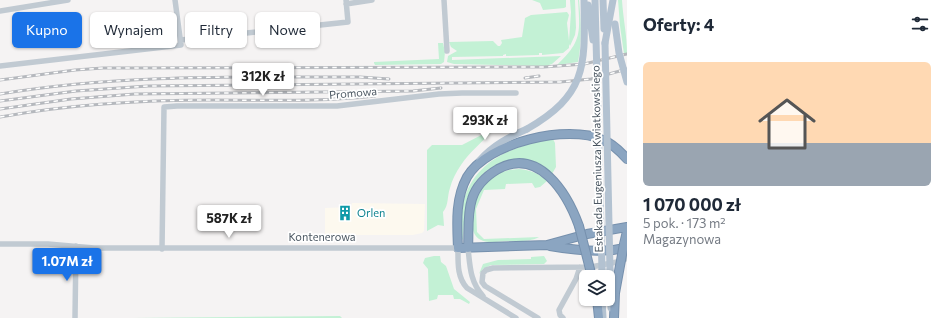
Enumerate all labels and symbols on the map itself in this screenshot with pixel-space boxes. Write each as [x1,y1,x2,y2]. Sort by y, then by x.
pin: 312K zł [226,63,300,97]
street label: Estakada Eugeniusza Kwiatkowskiego [588,65,605,253]
street label: Promowa [328,84,377,101]
pin: 293K zł [448,107,522,141]
building icon: Orlen [336,204,354,222]
pin: 587K zł [192,205,266,239]
place label: Orlen [357,206,385,219]
street label: Kontenerowa [288,230,356,243]
pin: 1.07M zł [26,248,108,282]

